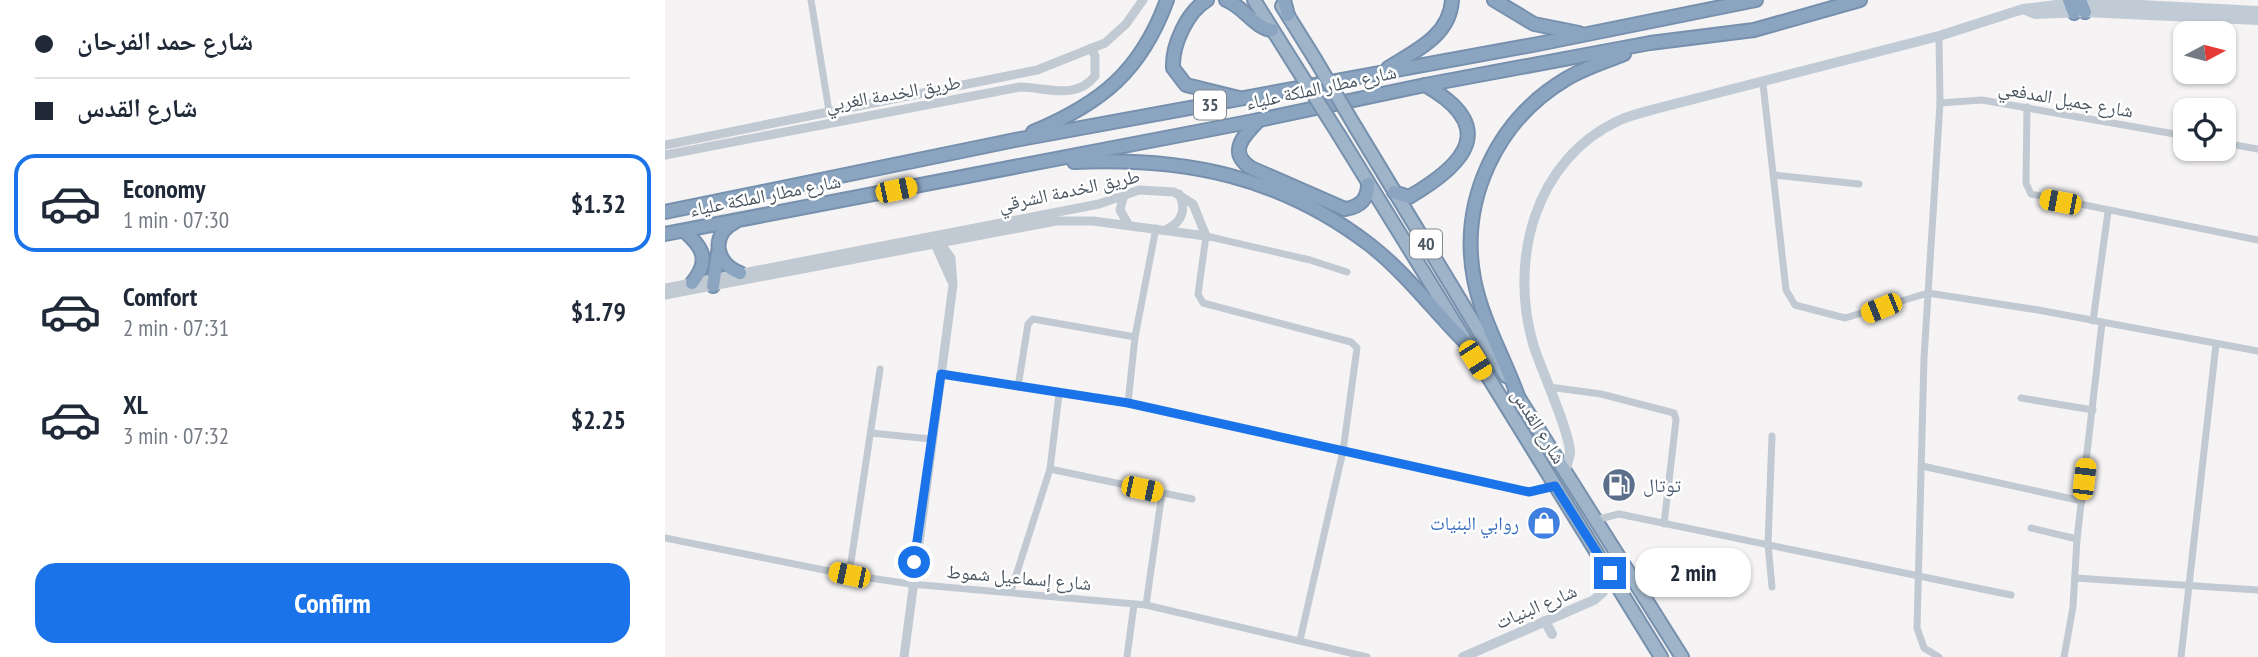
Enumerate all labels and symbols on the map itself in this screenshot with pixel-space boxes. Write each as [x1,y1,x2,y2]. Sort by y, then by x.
north arrow [2173,21,2237,84]
street label: شارع مطار الملكة علياء [1243,59,1399,115]
street label: طريق الخدمة الغربي [824,69,963,120]
street label: شارع جميل المدفعي [1996,75,2135,126]
road number: 35 [1194,90,1226,120]
street label: طريق الخدمة الشرقي [996,163,1143,220]
street label: شارع مطار الملكة علياء [687,169,843,221]
car [874,175,919,205]
car [2038,188,2083,216]
road number: 40 [1410,230,1442,258]
car [1858,290,1905,326]
car [1455,337,1496,383]
street label: شارع القدس [1506,384,1572,468]
car [2072,457,2097,501]
fuel station icon: توتال [1600,466,1638,504]
place label: توتال [1643,473,1681,497]
car [1120,474,1165,504]
shop icon: روابي البنيات [1525,504,1563,542]
place label: روابي البنيات [1430,511,1519,539]
route start [898,546,930,578]
callout: 2 min [1635,548,1750,598]
route end [1594,557,1626,589]
street label: شارع إسماعيل شموط [945,559,1092,597]
car [827,560,872,590]
street label: شارع البنيات [1492,578,1580,634]

